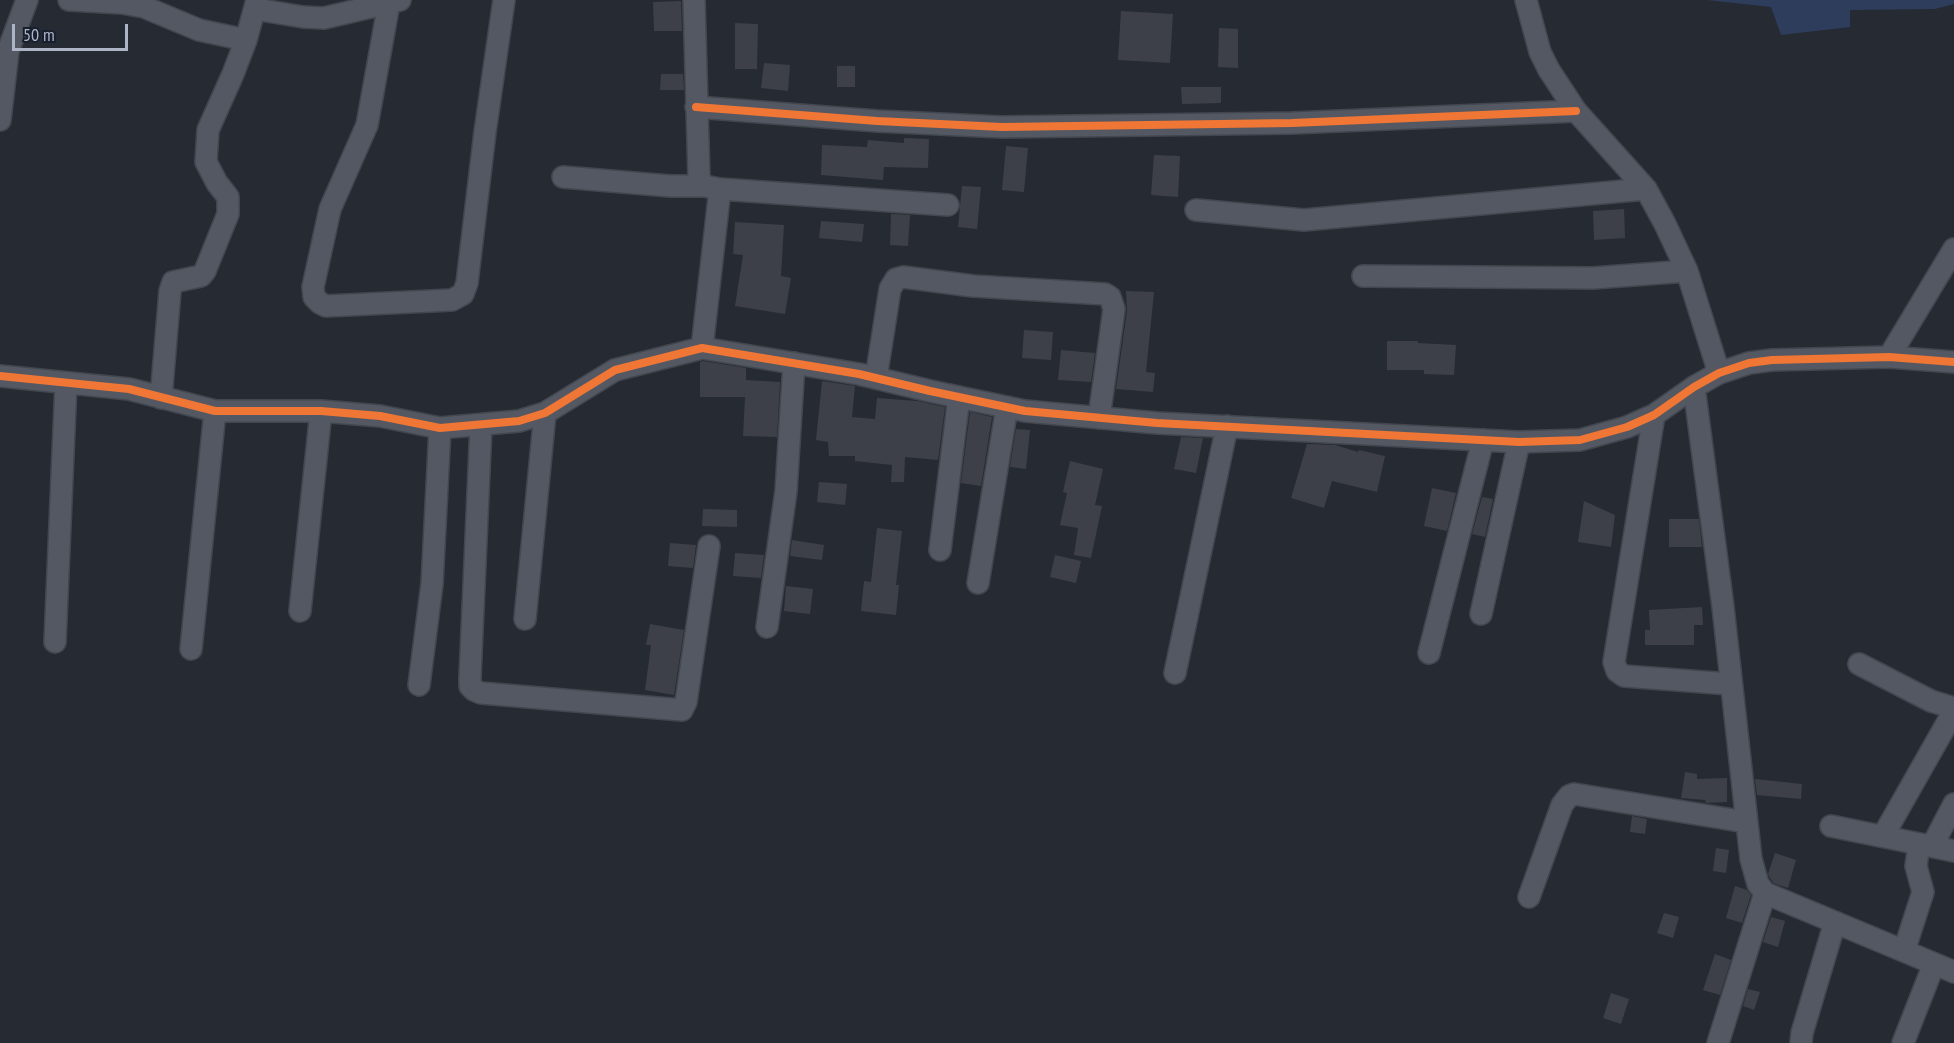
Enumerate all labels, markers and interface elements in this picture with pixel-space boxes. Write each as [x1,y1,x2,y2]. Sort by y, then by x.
scale bar [15,12,130,50]
text: 50 m [23,23,55,46]

